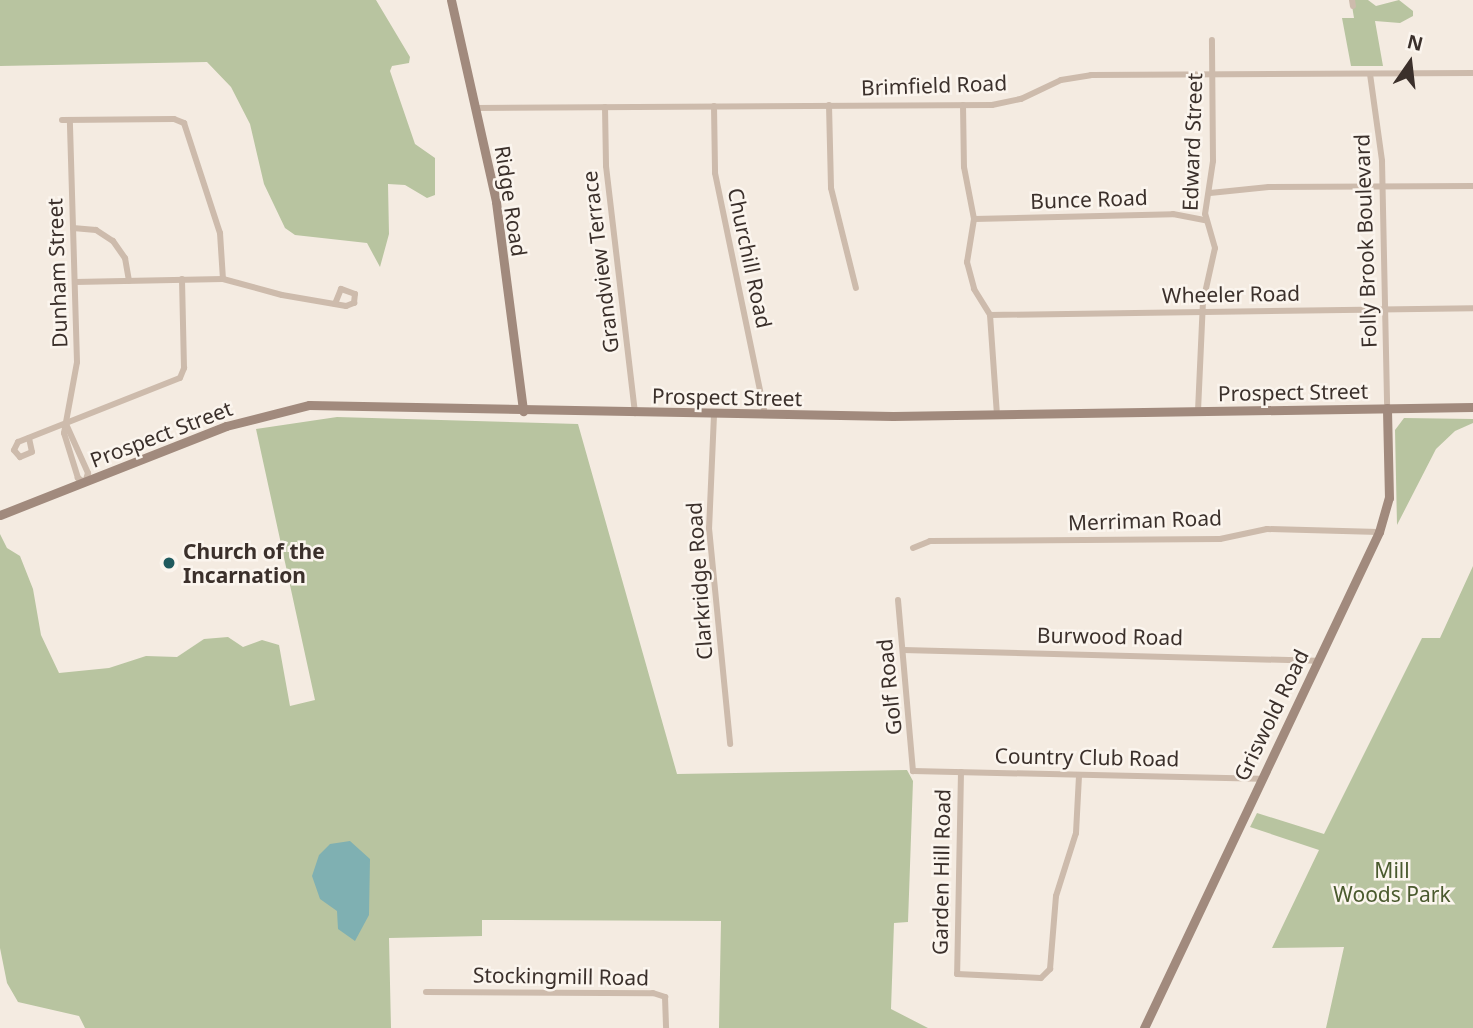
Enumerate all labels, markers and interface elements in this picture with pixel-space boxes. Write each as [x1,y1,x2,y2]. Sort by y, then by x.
north arrow [1375,28,1445,98]
text: N [1404,28,1426,57]
street label: Brimfield Road [861,70,1007,100]
street label: Edward Street [1177,73,1207,211]
street label: Folly Brook Boulevard [1349,133,1381,349]
street label: Ridge Road [490,144,532,258]
street label: Grandview Terrace [576,169,624,355]
street label: Bunce Road [1030,184,1148,214]
street label: Churchill Road [723,186,777,330]
street label: Dunham Street [42,198,72,348]
street label: Wheeler Road [1162,280,1300,308]
street label: Prospect Street [1218,378,1368,406]
street label: Prospect Street [652,383,802,411]
street label: Prospect Street [86,395,236,473]
street label: Clarkridge Road [681,501,717,661]
street label: Merriman Road [1068,505,1222,535]
place label: Church of the Incarnation [183,538,325,588]
marker: Church of the Incarnation [161,555,177,571]
street label: Burwood Road [1037,622,1183,650]
street label: Golf Road [871,638,907,736]
street label: Griswold Road [1228,645,1314,785]
street label: Country Club Road [994,743,1180,771]
street label: Garden Hill Road [927,789,955,955]
park label: Mill Woods Park [1333,857,1451,907]
street label: Stockingmill Road [473,962,649,990]

